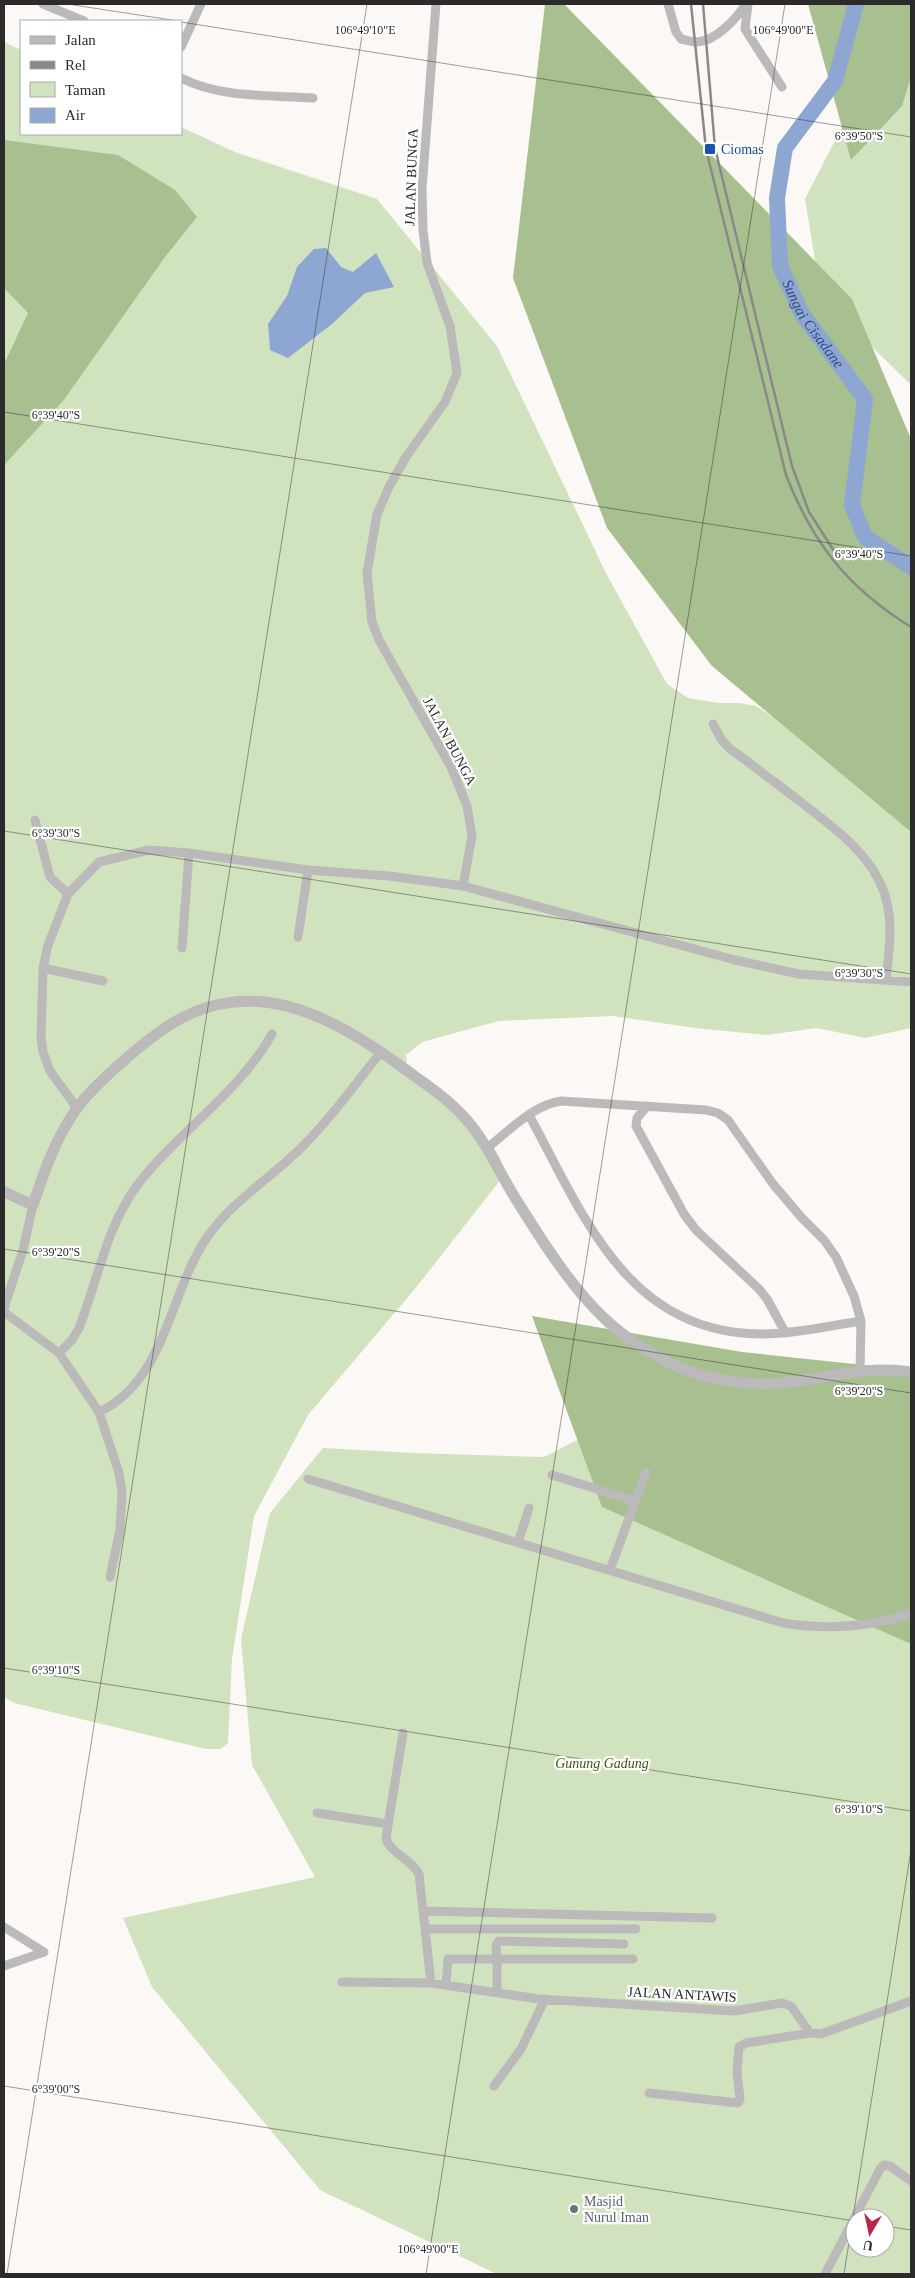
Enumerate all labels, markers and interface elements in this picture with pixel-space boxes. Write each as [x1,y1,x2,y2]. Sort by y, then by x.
legend [20,20,182,135]
text: 106°49'10"E [334,23,396,37]
text: 106°49'00"E [752,23,814,37]
text: Jalan [65,32,96,48]
text: Rel [65,57,86,73]
text: Taman [65,82,106,98]
text: Air [65,107,85,123]
street label: JALAN BUNGA [402,127,421,226]
text: 6°39'50"S [835,129,883,143]
marker: Ciomas [703,142,717,156]
place label: Ciomas [721,142,764,157]
water label: Sungai Cisadane [779,277,847,371]
text: 6°39'40"S [32,408,80,422]
text: 6°39'40"S [835,547,883,561]
street label: JALAN BUNGA [420,695,480,789]
text: 6°39'30"S [32,826,80,840]
text: 6°39'30"S [835,966,883,980]
text: 6°39'20"S [32,1245,80,1259]
text: 6°39'20"S [835,1384,883,1398]
text: 6°39'10"S [32,1663,80,1677]
park label: Gunung Gadung [555,1756,649,1771]
text: 6°39'10"S [835,1802,883,1816]
street label: JALAN ANTAWIS [627,1984,737,2005]
text: 6°39'00"S [32,2082,80,2096]
place label: Masjid Nurul Iman [584,2194,649,2225]
marker: Masjid Nurul Iman [568,2203,580,2215]
north arrow [845,2208,895,2258]
text: U [862,2237,874,2254]
text: 106°49'00"E [397,2242,459,2256]

